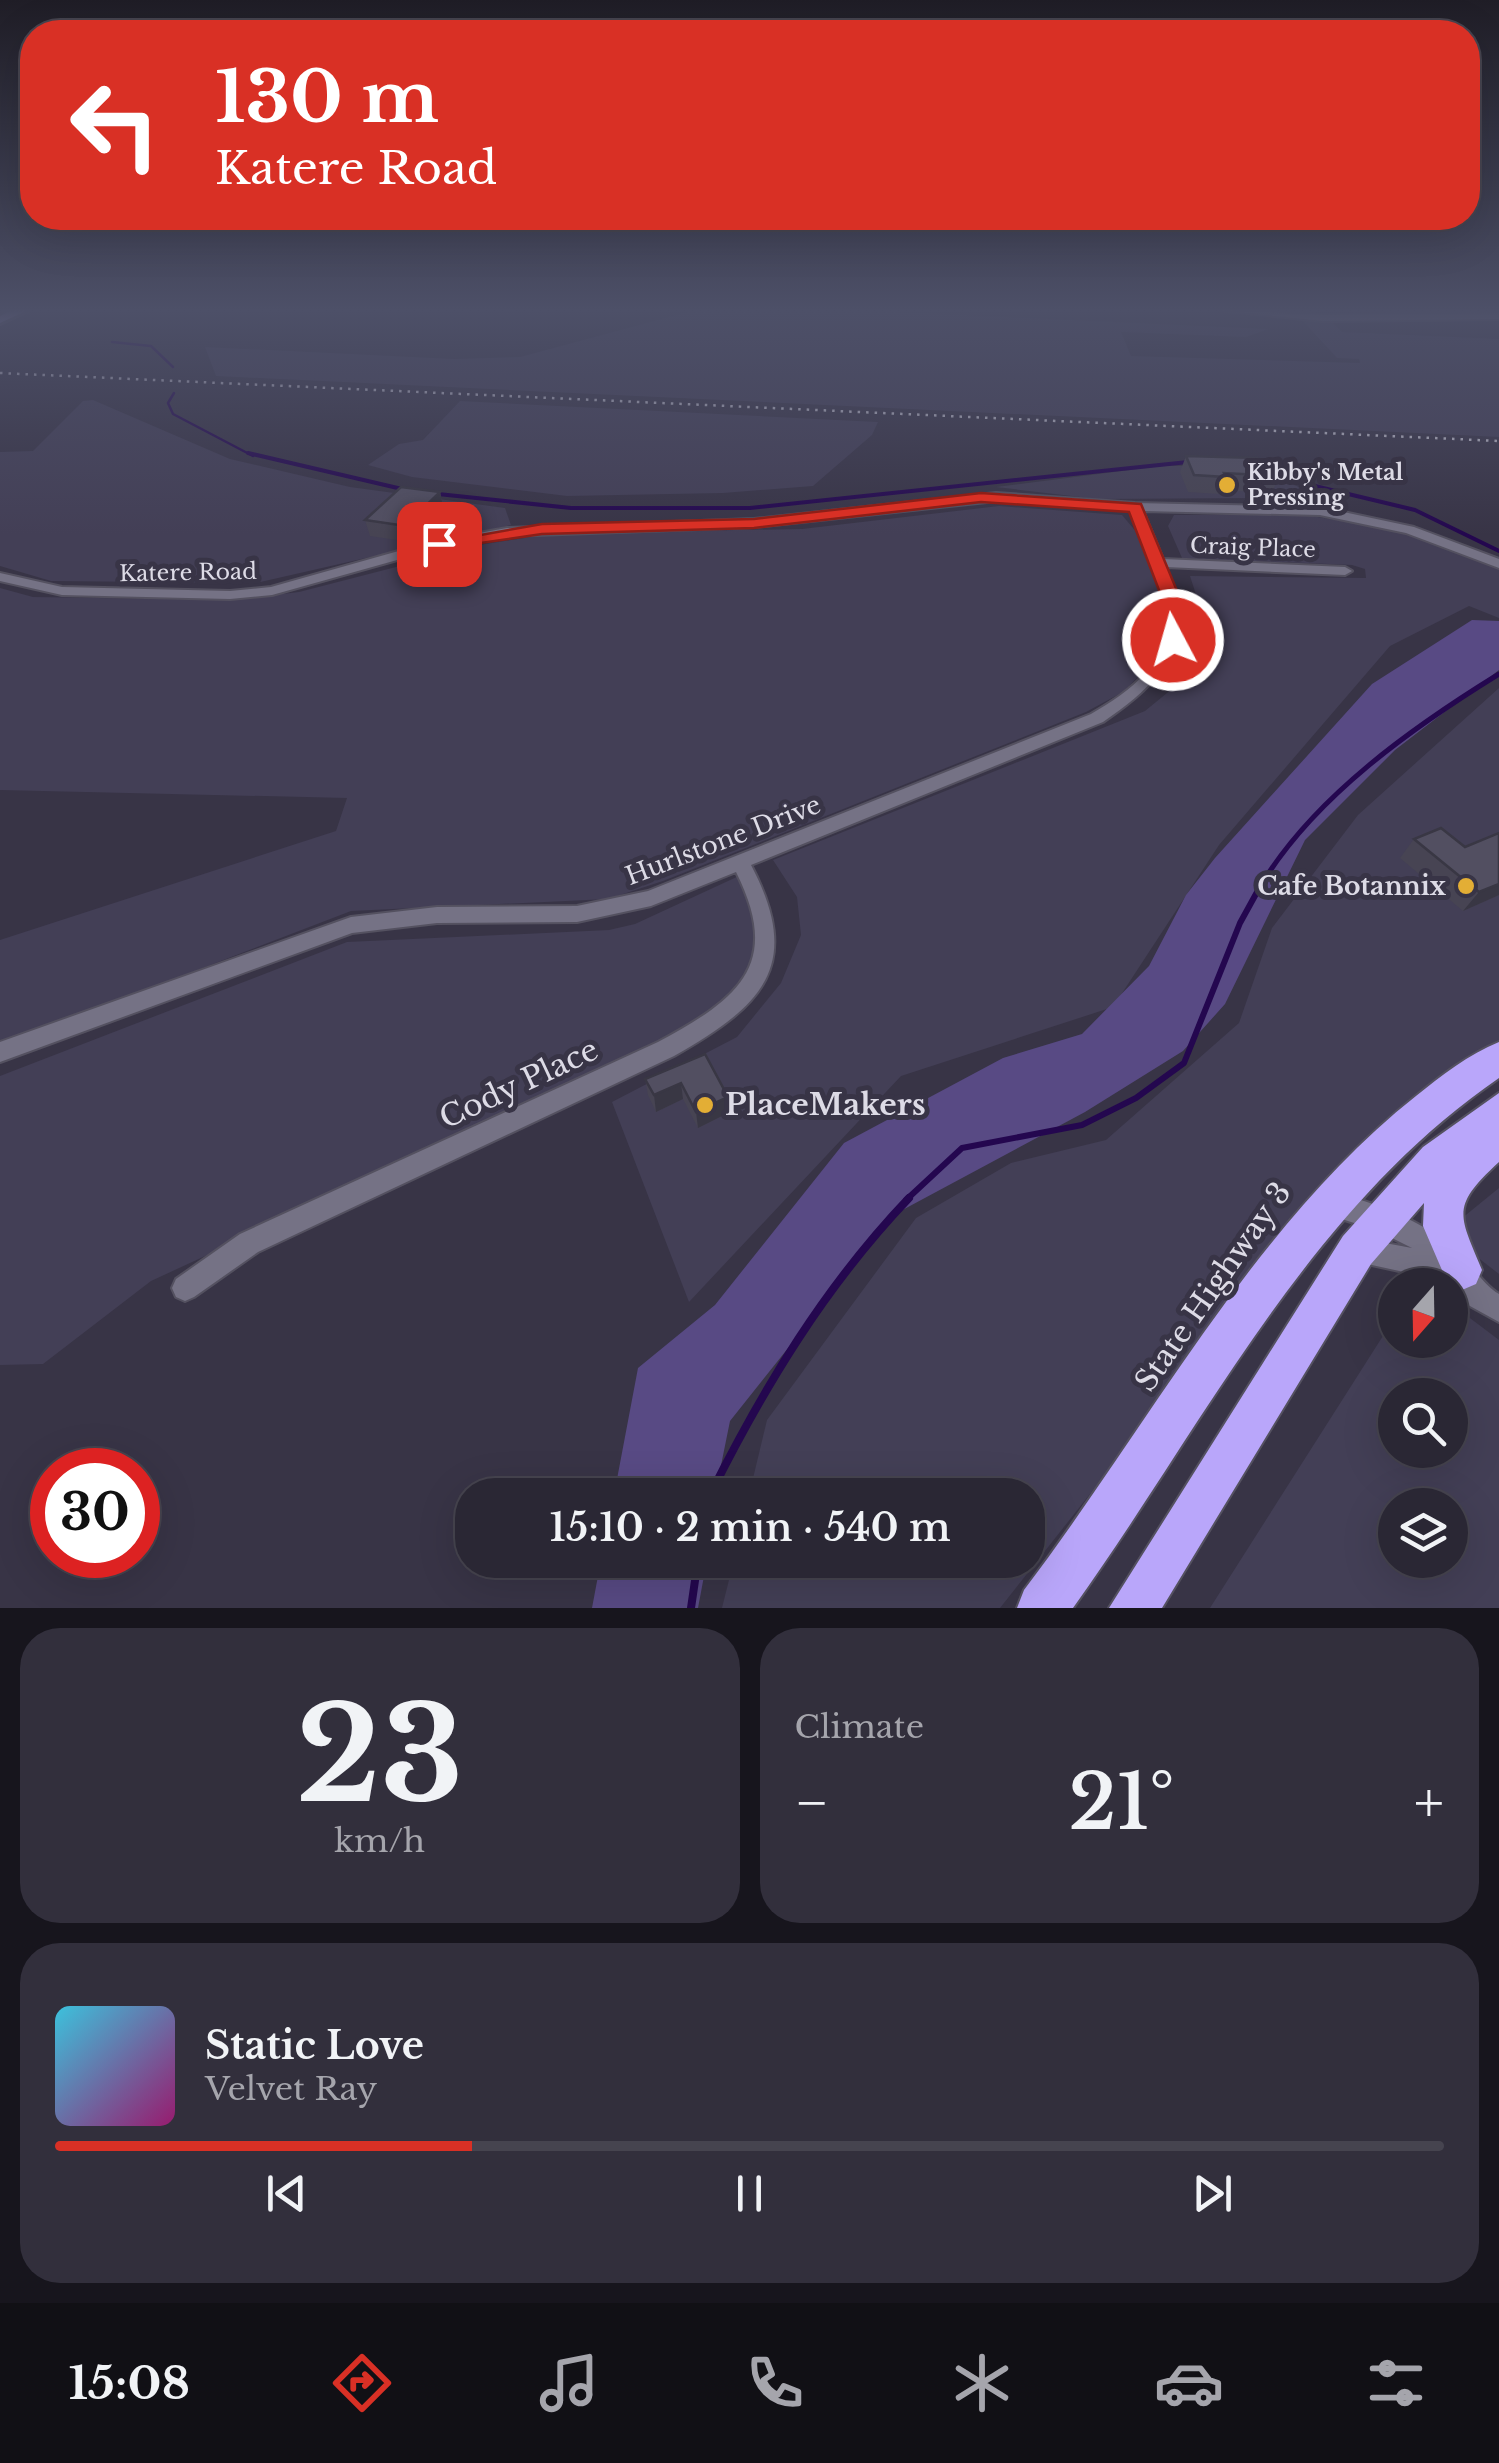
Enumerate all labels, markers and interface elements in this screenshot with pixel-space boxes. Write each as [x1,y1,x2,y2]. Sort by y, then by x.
text: 130 m [215,54,439,141]
icon: left [50,60,180,190]
text: Katere Road [215,140,497,196]
place label: Kibby's Metal Pressing [1247,459,1404,511]
marker: Kibby's Metal Pressing [1216,474,1238,496]
pin [397,502,482,587]
icon: arrive [412,517,467,572]
street label: Craig Place [1190,532,1316,563]
street label: Katere Road [119,558,257,587]
position arrow [1121,588,1225,692]
street label: Hurlstone Drive [621,789,825,892]
place label: Cafe Botannix [1257,871,1447,902]
marker: Cafe Botannix [1455,875,1477,897]
street label: Cody Place [434,1031,604,1136]
place label: PlaceMakers [725,1086,926,1123]
marker: PlaceMakers [694,1094,716,1116]
street label: State Highway 3 [1127,1175,1299,1398]
north arrow [1378,1268,1468,1358]
map controls [1378,1268,1468,1578]
button: search [1378,1378,1468,1468]
speed limit sign: 30 [30,1448,160,1578]
button: layers [1378,1488,1468,1578]
text: 15:10 · 2 min · 540 m [549,1504,951,1551]
text: 23 [296,1675,463,1836]
text: Climate [795,1707,924,1747]
text: 21° [1068,1756,1175,1849]
text: − [795,1769,829,1837]
text: + [1414,1769,1444,1837]
text: km/h [334,1821,425,1861]
text: Static Love [205,2022,424,2069]
text: Velvet Ray [205,2069,377,2109]
icon: previous [259,2166,314,2221]
icon: pause [722,2166,777,2221]
icon: next [1185,2166,1240,2221]
icon: directions [327,2348,397,2418]
icon: music [534,2348,604,2418]
icon: phone [740,2348,810,2418]
icon: climate [947,2348,1017,2418]
icon: car [1154,2348,1224,2418]
icon: filters [1361,2348,1431,2418]
text: 15:08 [68,2355,190,2411]

